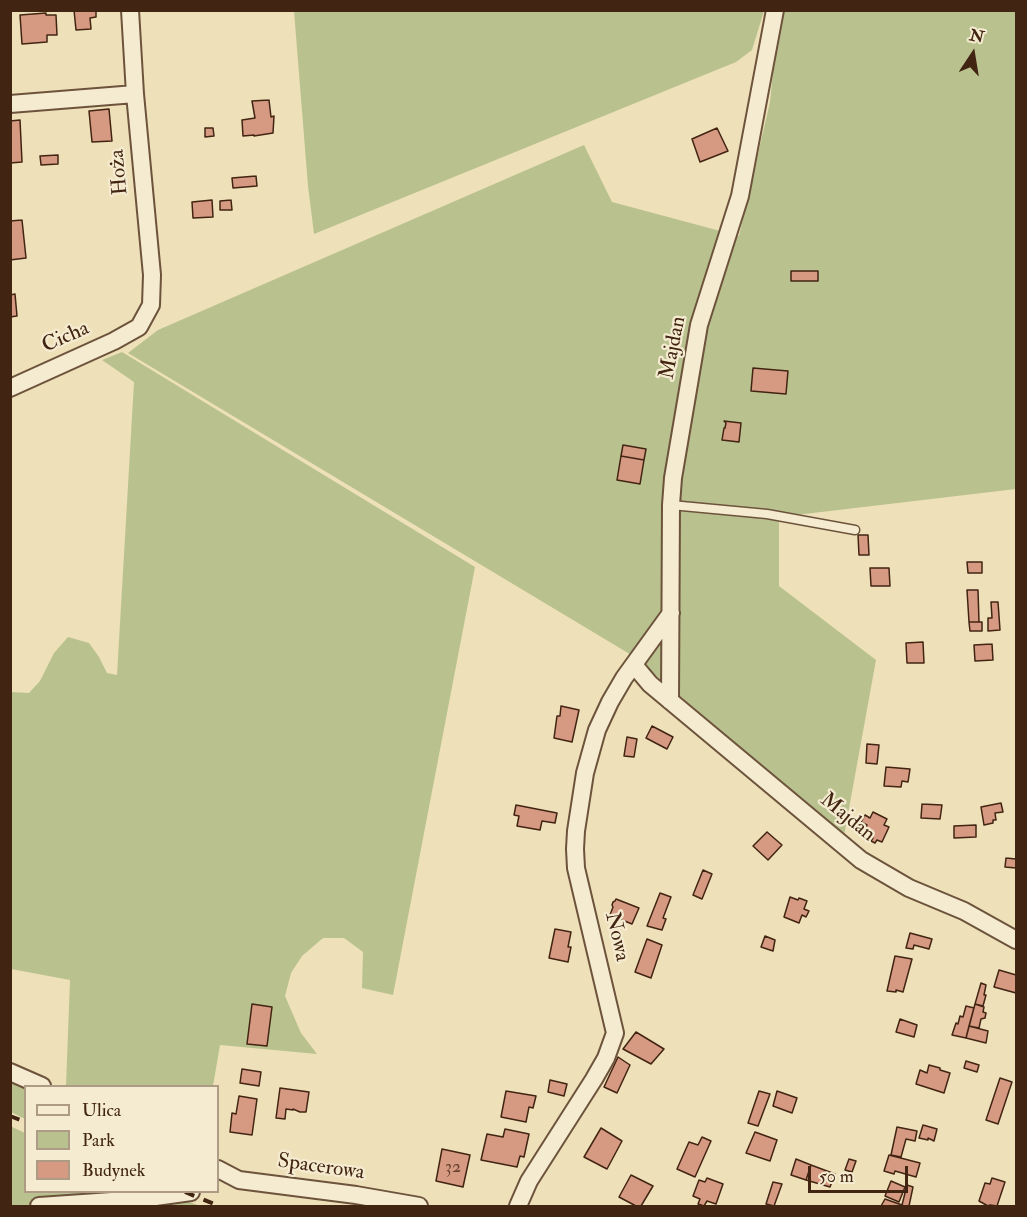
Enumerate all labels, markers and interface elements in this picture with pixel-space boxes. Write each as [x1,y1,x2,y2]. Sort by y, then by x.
north arrow [943,24,1003,84]
text: N [968,25,986,48]
street label: Hoża [105,148,135,196]
street label: Majdan [656,314,692,382]
street label: Cicha [39,317,93,359]
street label: Majdan [814,788,880,848]
street label: Nowa [598,910,634,964]
legend [24,1085,219,1193]
text: Ulica [82,1099,121,1122]
text: Park [82,1129,115,1152]
street label: Spacerowa [276,1149,366,1187]
scale bar [811,1154,912,1192]
house number: 32 [445,1157,461,1179]
text: Budynek [82,1159,145,1182]
text: 50 m [819,1165,854,1188]

